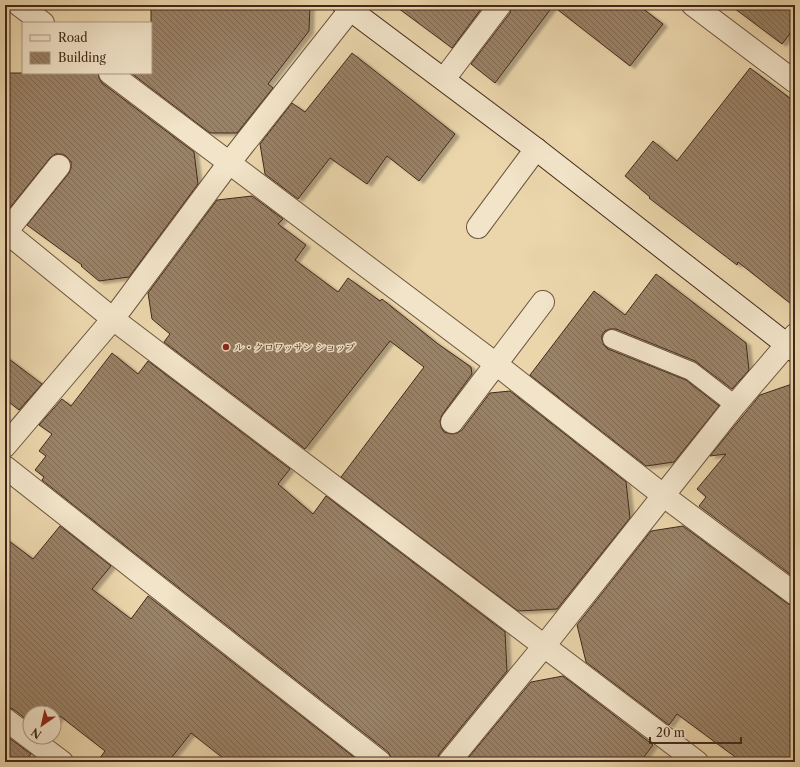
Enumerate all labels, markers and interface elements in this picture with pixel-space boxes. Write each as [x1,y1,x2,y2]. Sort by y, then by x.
legend [22,22,152,74]
text: Road [58,30,88,45]
text: Building [58,50,106,65]
place label: ル・クロワッサン ショップ [234,341,355,354]
marker: ル・クロワッサン ショップ [221,342,231,352]
north arrow [22,705,62,745]
scale bar [650,719,741,745]
text: N [28,725,44,742]
text: 20 m [656,725,685,740]

